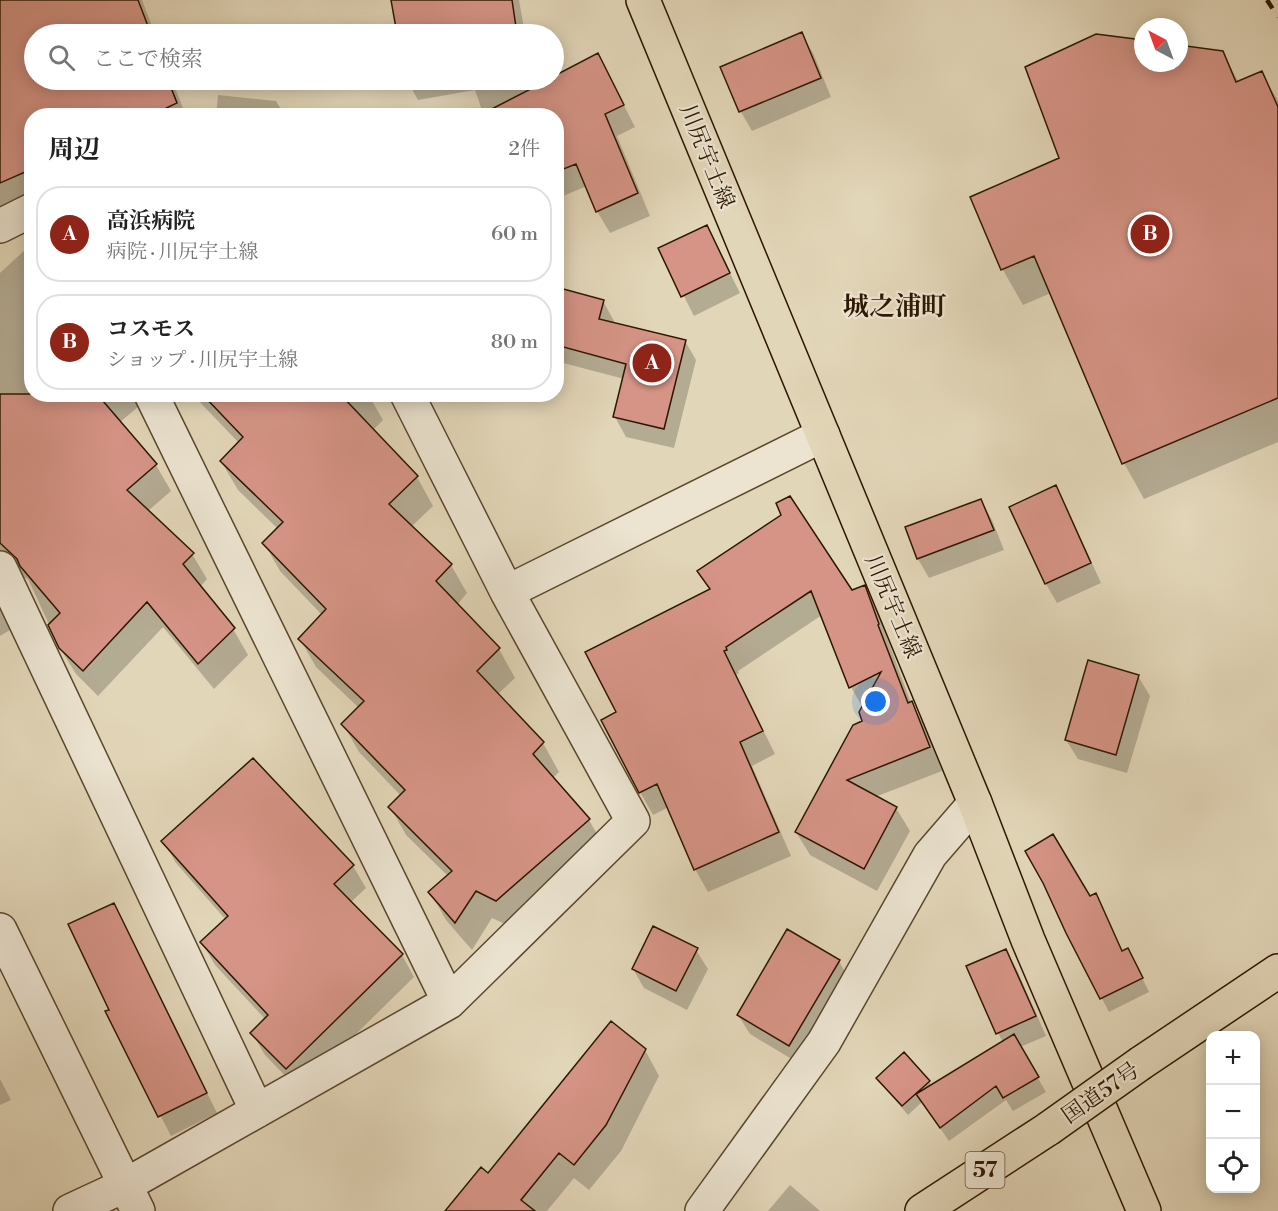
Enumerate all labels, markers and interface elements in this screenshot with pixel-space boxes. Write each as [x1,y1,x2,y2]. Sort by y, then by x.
north arrow [1134,18,1188,72]
search box [24,24,564,90]
icon: search [45,41,78,74]
text: ここで検索 [93,46,203,73]
street label: 川尻宇土線 [673,101,740,213]
text: 周辺 [48,134,100,166]
text: 2件 [509,137,540,162]
text: 高浜病院 [107,208,195,235]
pin: B [1130,212,1170,256]
text: A [62,222,77,247]
text: 60 m [491,222,538,247]
text: 病院 · 川尻宇土線 [107,240,259,265]
district label: 城之浦町 [843,291,947,323]
text: コスモス [107,316,195,343]
text: B [62,330,77,355]
text: 80 m [491,330,538,355]
pin: A [632,340,672,386]
text: ショップ · 川尻宇土線 [107,348,298,373]
street label: 川尻宇土線 [859,551,927,662]
your location [861,687,890,716]
map controls [1206,1031,1260,1193]
button: + [1206,1031,1260,1085]
street label: 国道57号 [1057,1057,1145,1130]
button: − [1206,1085,1260,1139]
button: locate [1206,1139,1260,1193]
road number: 57 [966,1152,1004,1188]

